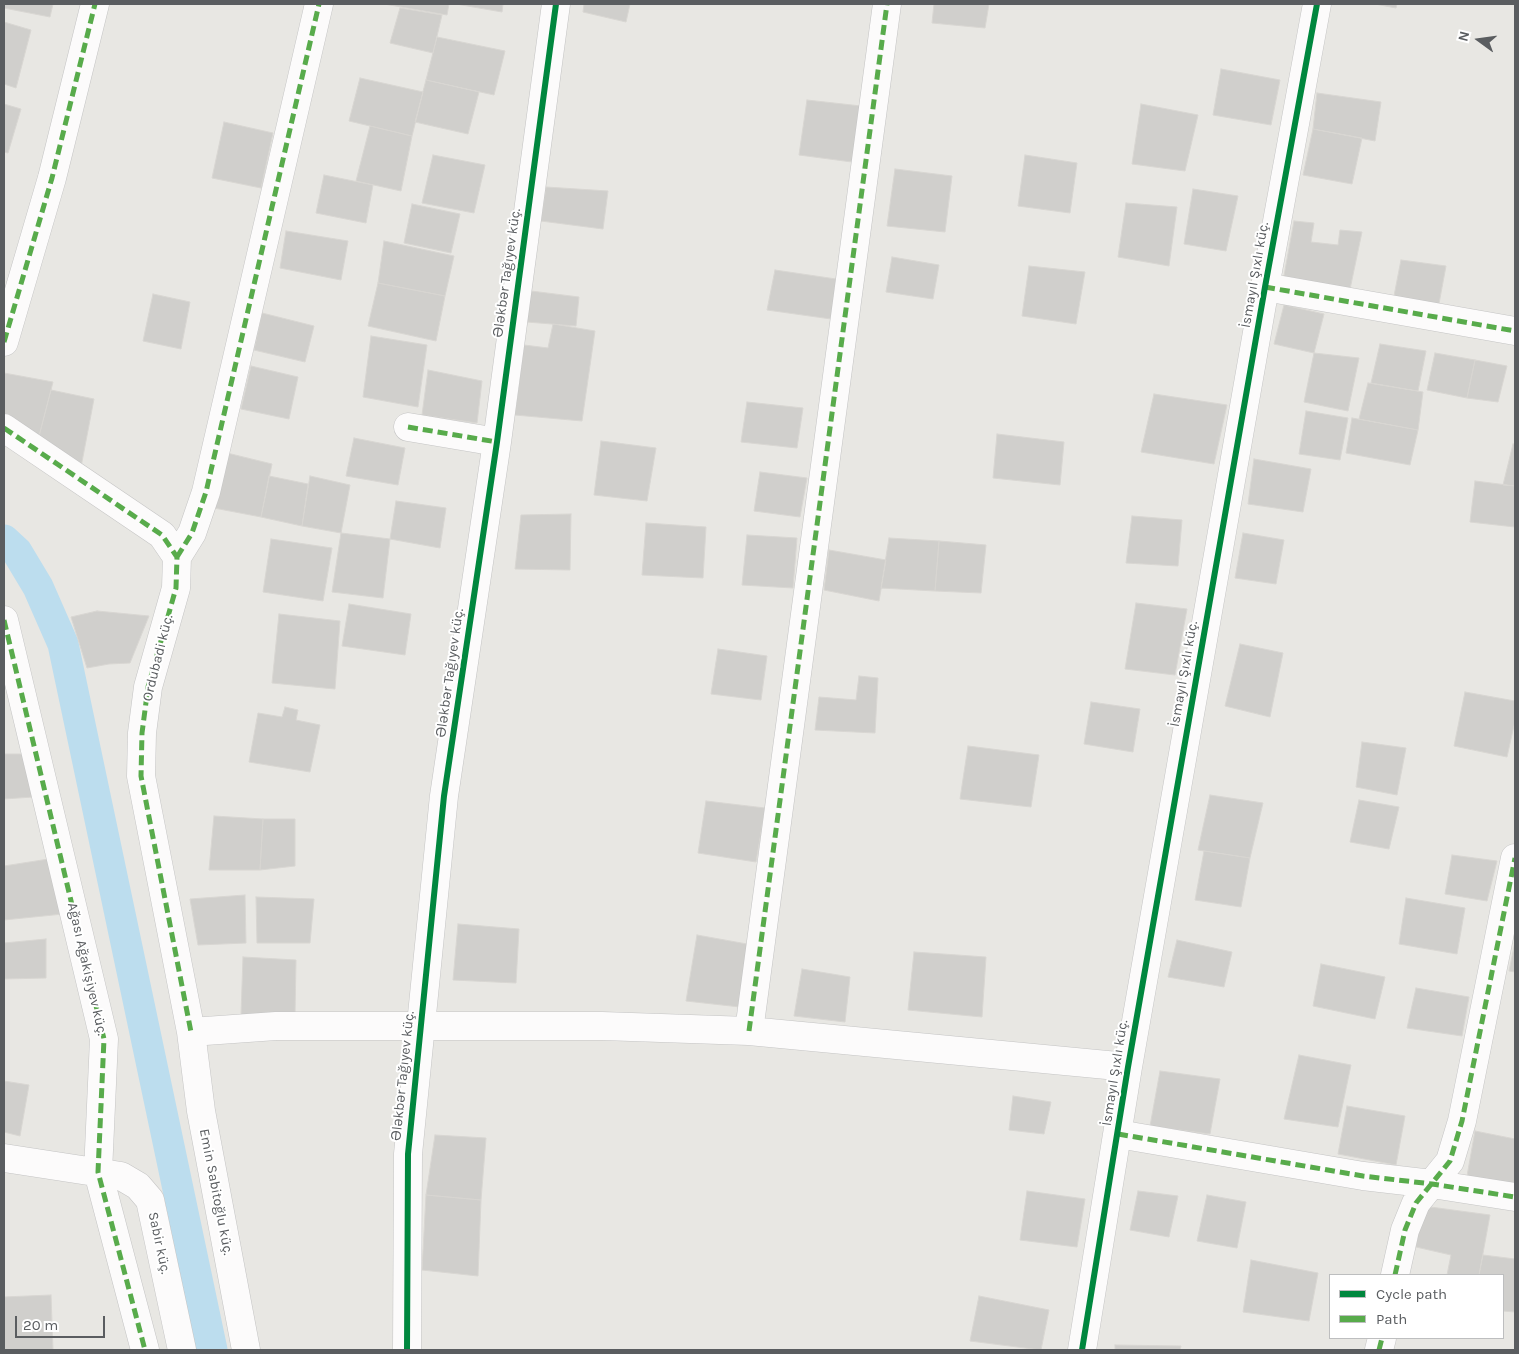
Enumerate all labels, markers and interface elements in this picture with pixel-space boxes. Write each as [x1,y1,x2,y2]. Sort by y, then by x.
north arrow [1454,15,1504,65]
text: N [1454,29,1473,43]
street label: Ələkbər Tağıyev küç. [490,207,524,339]
street label: İsmayıl Şıxlı küç. [1237,221,1273,329]
street label: Ələkbər Tağıyev küç. [433,607,467,739]
street label: Ordubadi küç. [139,613,177,703]
street label: İsmayıl Şıxlı küç. [1166,620,1202,728]
street label: Ağası Ağakişiyev küç. [64,901,110,1037]
street label: Ələkbər Tağıyev küç. [388,1010,418,1142]
street label: İsmayıl Şıxlı küç. [1098,1019,1132,1127]
street label: Emin Sabitoğlu küç. [196,1127,236,1257]
street label: Sabir küç. [144,1210,174,1276]
legend [1329,1274,1504,1339]
text: Cycle path [1376,1285,1447,1303]
scale bar [18,1306,108,1338]
text: Path [1376,1310,1407,1328]
text: 20 m [23,1316,58,1334]

